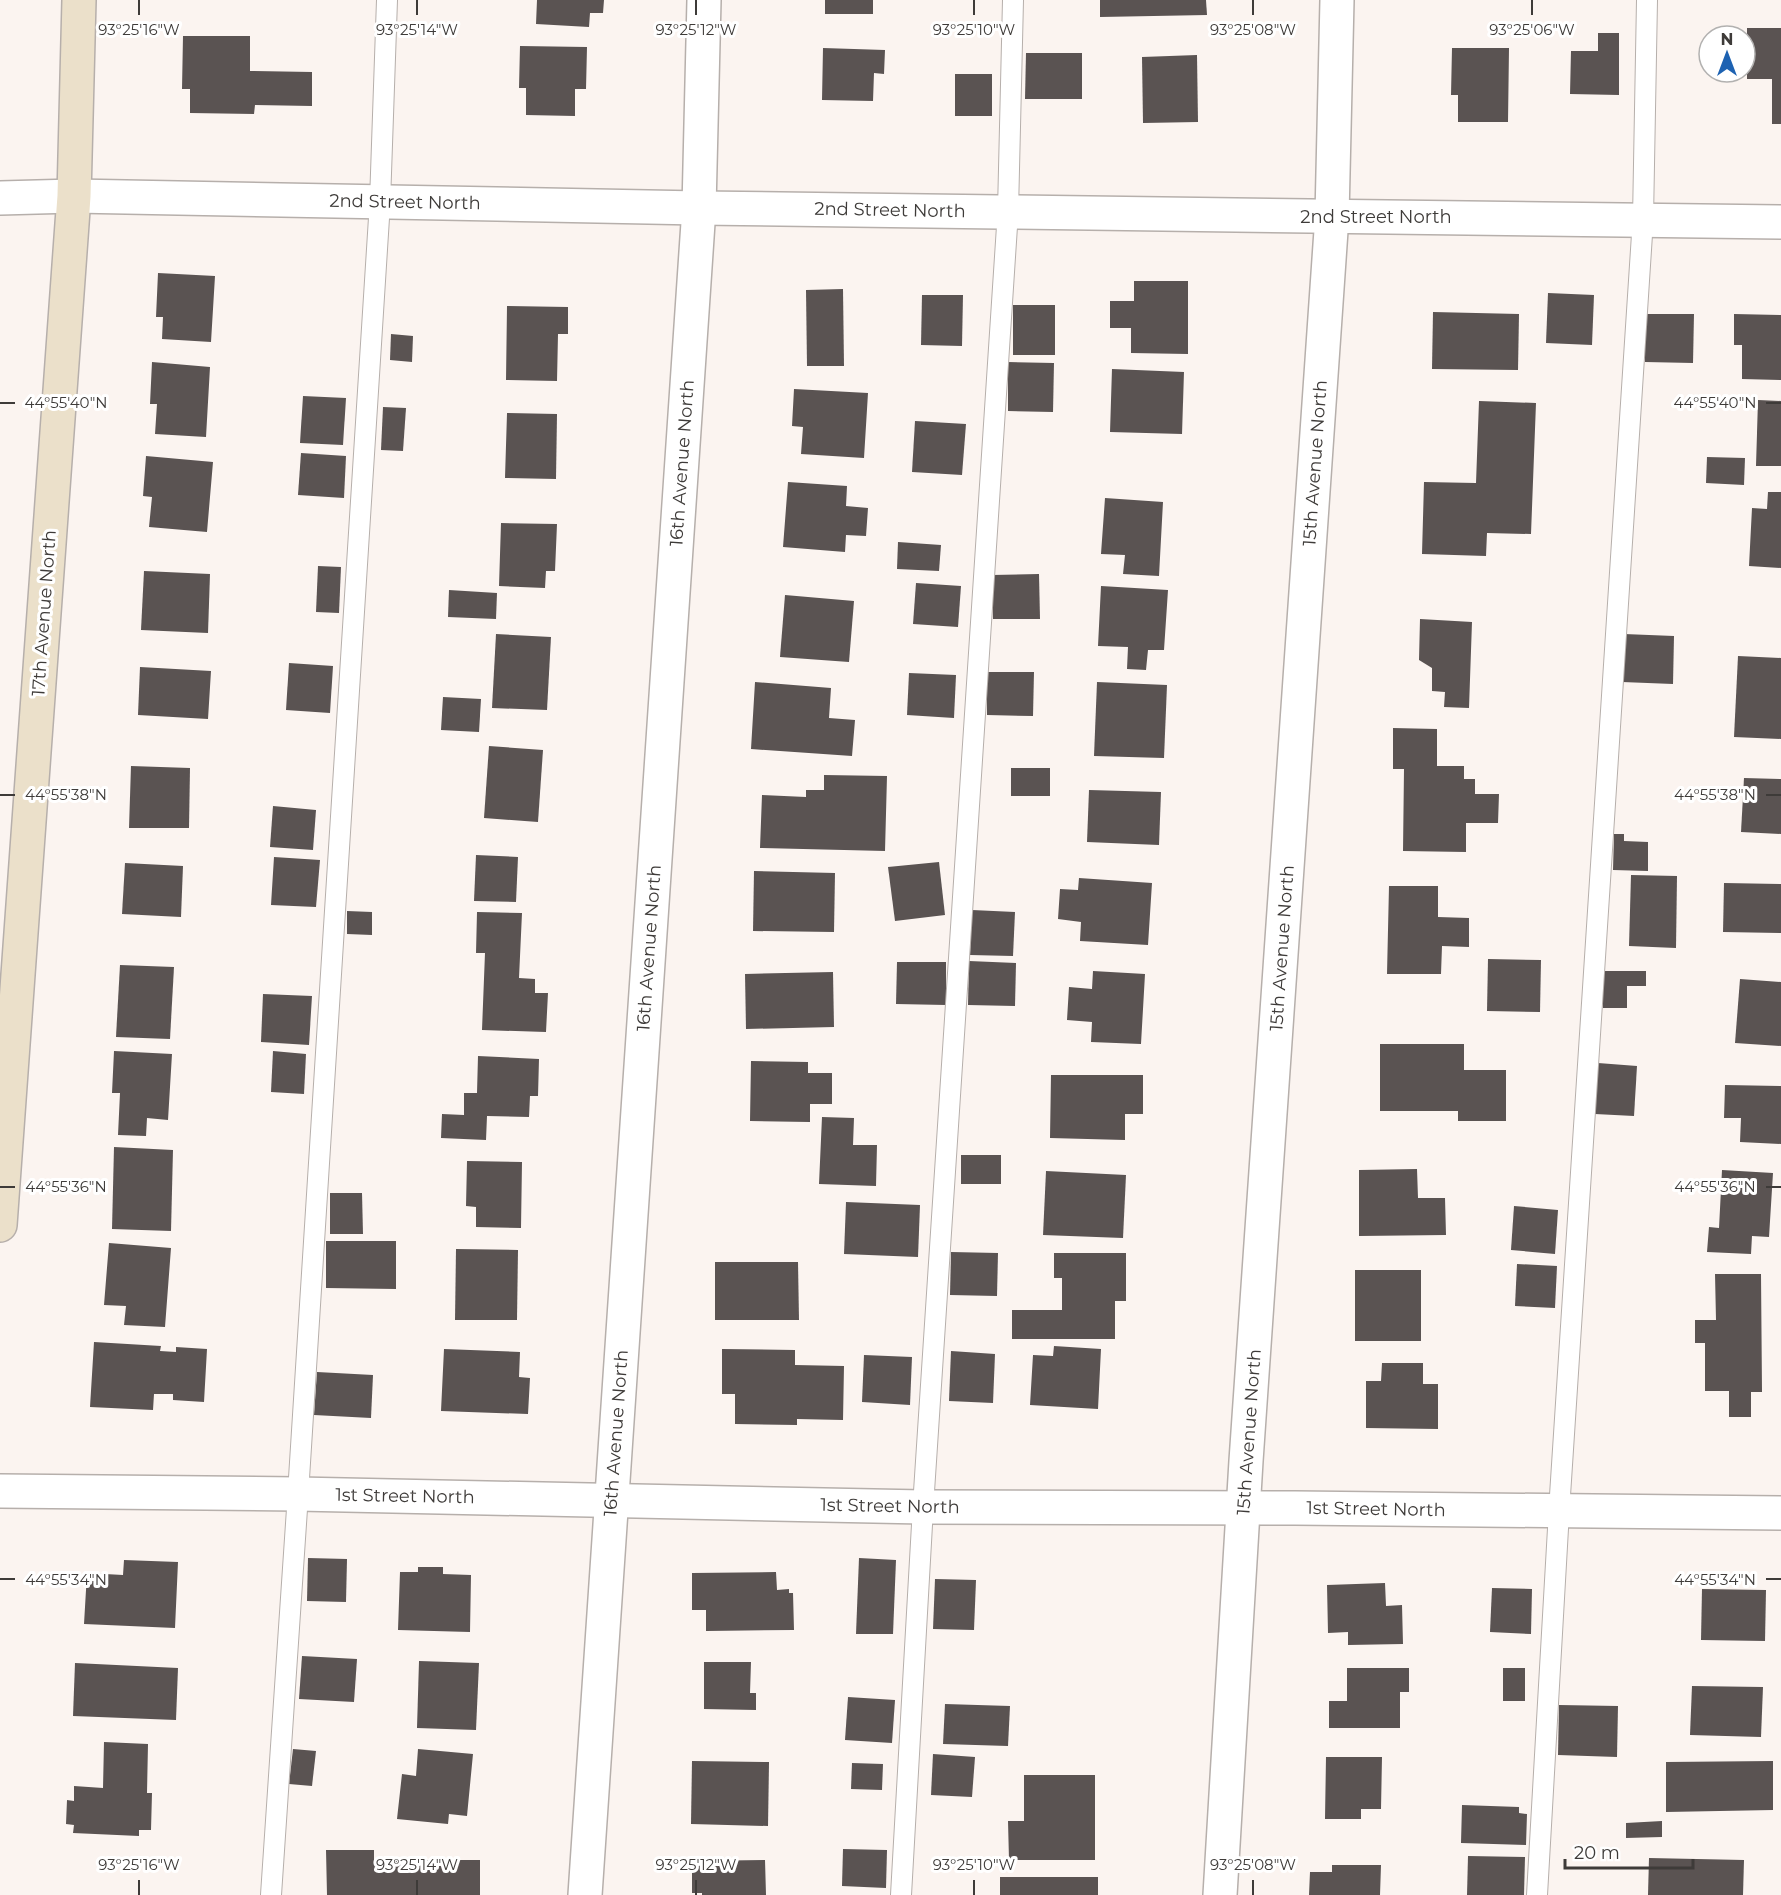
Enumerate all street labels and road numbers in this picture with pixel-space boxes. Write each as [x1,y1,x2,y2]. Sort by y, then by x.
street label: 2nd Street North [329,190,481,214]
street label: 2nd Street North [814,198,966,222]
street label: 2nd Street North [1300,206,1452,228]
street label: 16th Avenue North [665,379,699,547]
street label: 15th Avenue North [1298,379,1332,547]
street label: 17th Avenue North [27,529,61,697]
street label: 16th Avenue North [632,864,666,1032]
street label: 15th Avenue North [1265,864,1299,1032]
street label: 15th Avenue North [1232,1348,1266,1516]
street label: 16th Avenue North [599,1349,633,1517]
street label: 1st Street North [335,1484,475,1508]
street label: 1st Street North [820,1494,960,1518]
street label: 1st Street North [1306,1497,1446,1521]

